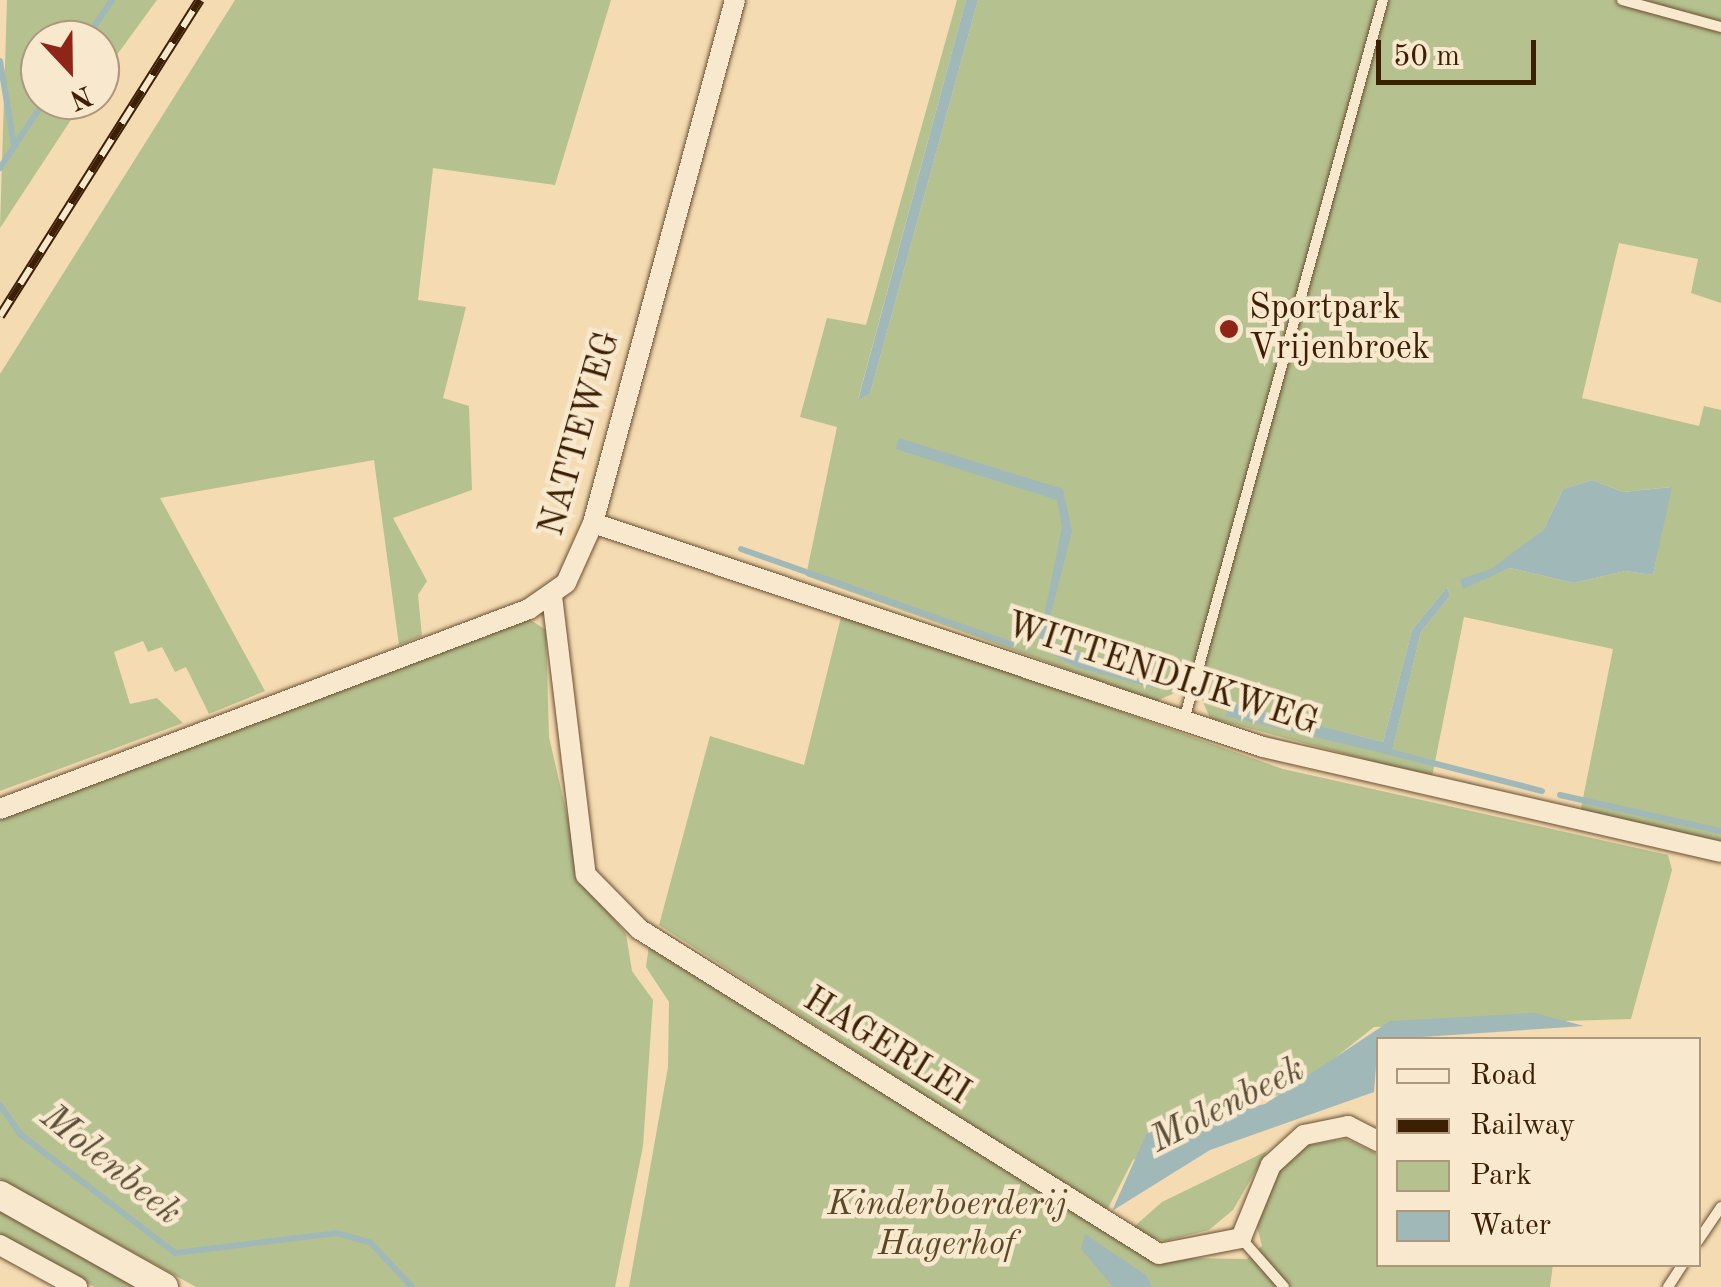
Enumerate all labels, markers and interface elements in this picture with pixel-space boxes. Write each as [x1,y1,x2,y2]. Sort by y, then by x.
north arrow [20,20,120,120]
scale bar [1381,20,1541,82]
text: 50 m [1393,42,1460,72]
text: N [65,79,96,113]
place label: Sportpark Vrijenbroek [1249,288,1430,370]
marker: Sportpark Vrijenbroek [1218,318,1240,340]
street label: NATTEWEG [532,327,630,541]
street label: WITTENDIJKWEG [1001,605,1323,745]
street label: HAGERLEI [795,979,977,1115]
legend [1376,1037,1701,1267]
water label: Molenbeek [1143,1048,1313,1164]
text: Road [1470,1061,1537,1091]
water label: Molenbeek [30,1095,190,1237]
text: Railway [1470,1111,1575,1141]
text: Park [1470,1161,1532,1191]
park label: Kinderboerderij Hagerhof [827,1184,1067,1266]
text: Water [1470,1211,1551,1241]

